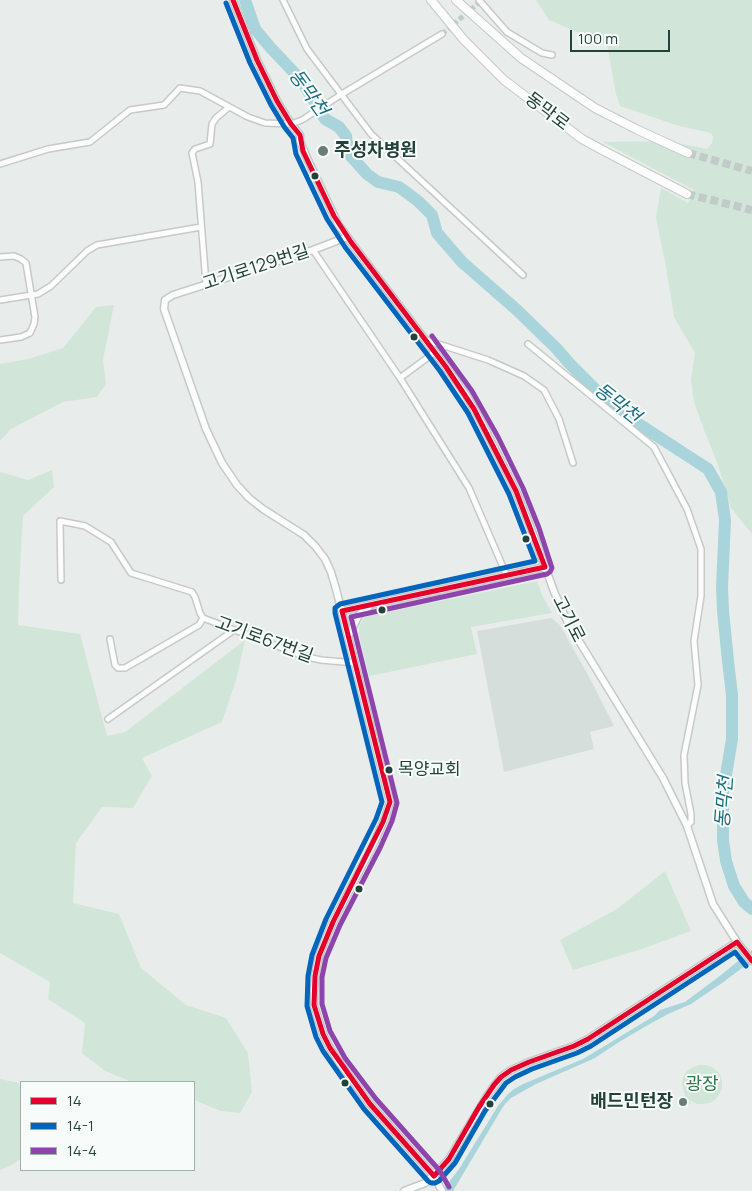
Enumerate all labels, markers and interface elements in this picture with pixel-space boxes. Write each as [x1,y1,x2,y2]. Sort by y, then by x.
scale bar [572,20,672,52]
text: 100 m [578,28,618,49]
water label: 동막천 [283,65,333,121]
street label: 동막로 [521,88,573,136]
place label: 주성차병원 [334,140,417,162]
marker: 주성차병원 [316,144,330,158]
unlabelled marker [310,171,320,181]
street label: 고기로129번길 [200,241,312,295]
unlabelled marker [409,332,419,342]
water label: 동막천 [589,379,645,429]
unlabelled marker [521,534,531,544]
street label: 고기로 [547,592,589,646]
unlabelled marker [377,605,387,615]
street label: 고기로67번길 [212,612,316,668]
place label: 목양교회 [398,760,461,780]
marker: 목양교회 [384,765,394,775]
water label: 동막천 [712,775,738,829]
unlabelled marker [354,884,364,894]
park label: 광장 [685,1074,719,1096]
unlabelled marker [340,1078,350,1088]
legend [20,1081,195,1171]
text: 14 [67,1090,82,1111]
place label: 배드민턴장 [590,1091,673,1113]
marker: 배드민턴장 [677,1096,689,1108]
unlabelled marker [485,1099,495,1109]
text: 14-1 [67,1115,94,1136]
text: 14-4 [67,1140,97,1161]

